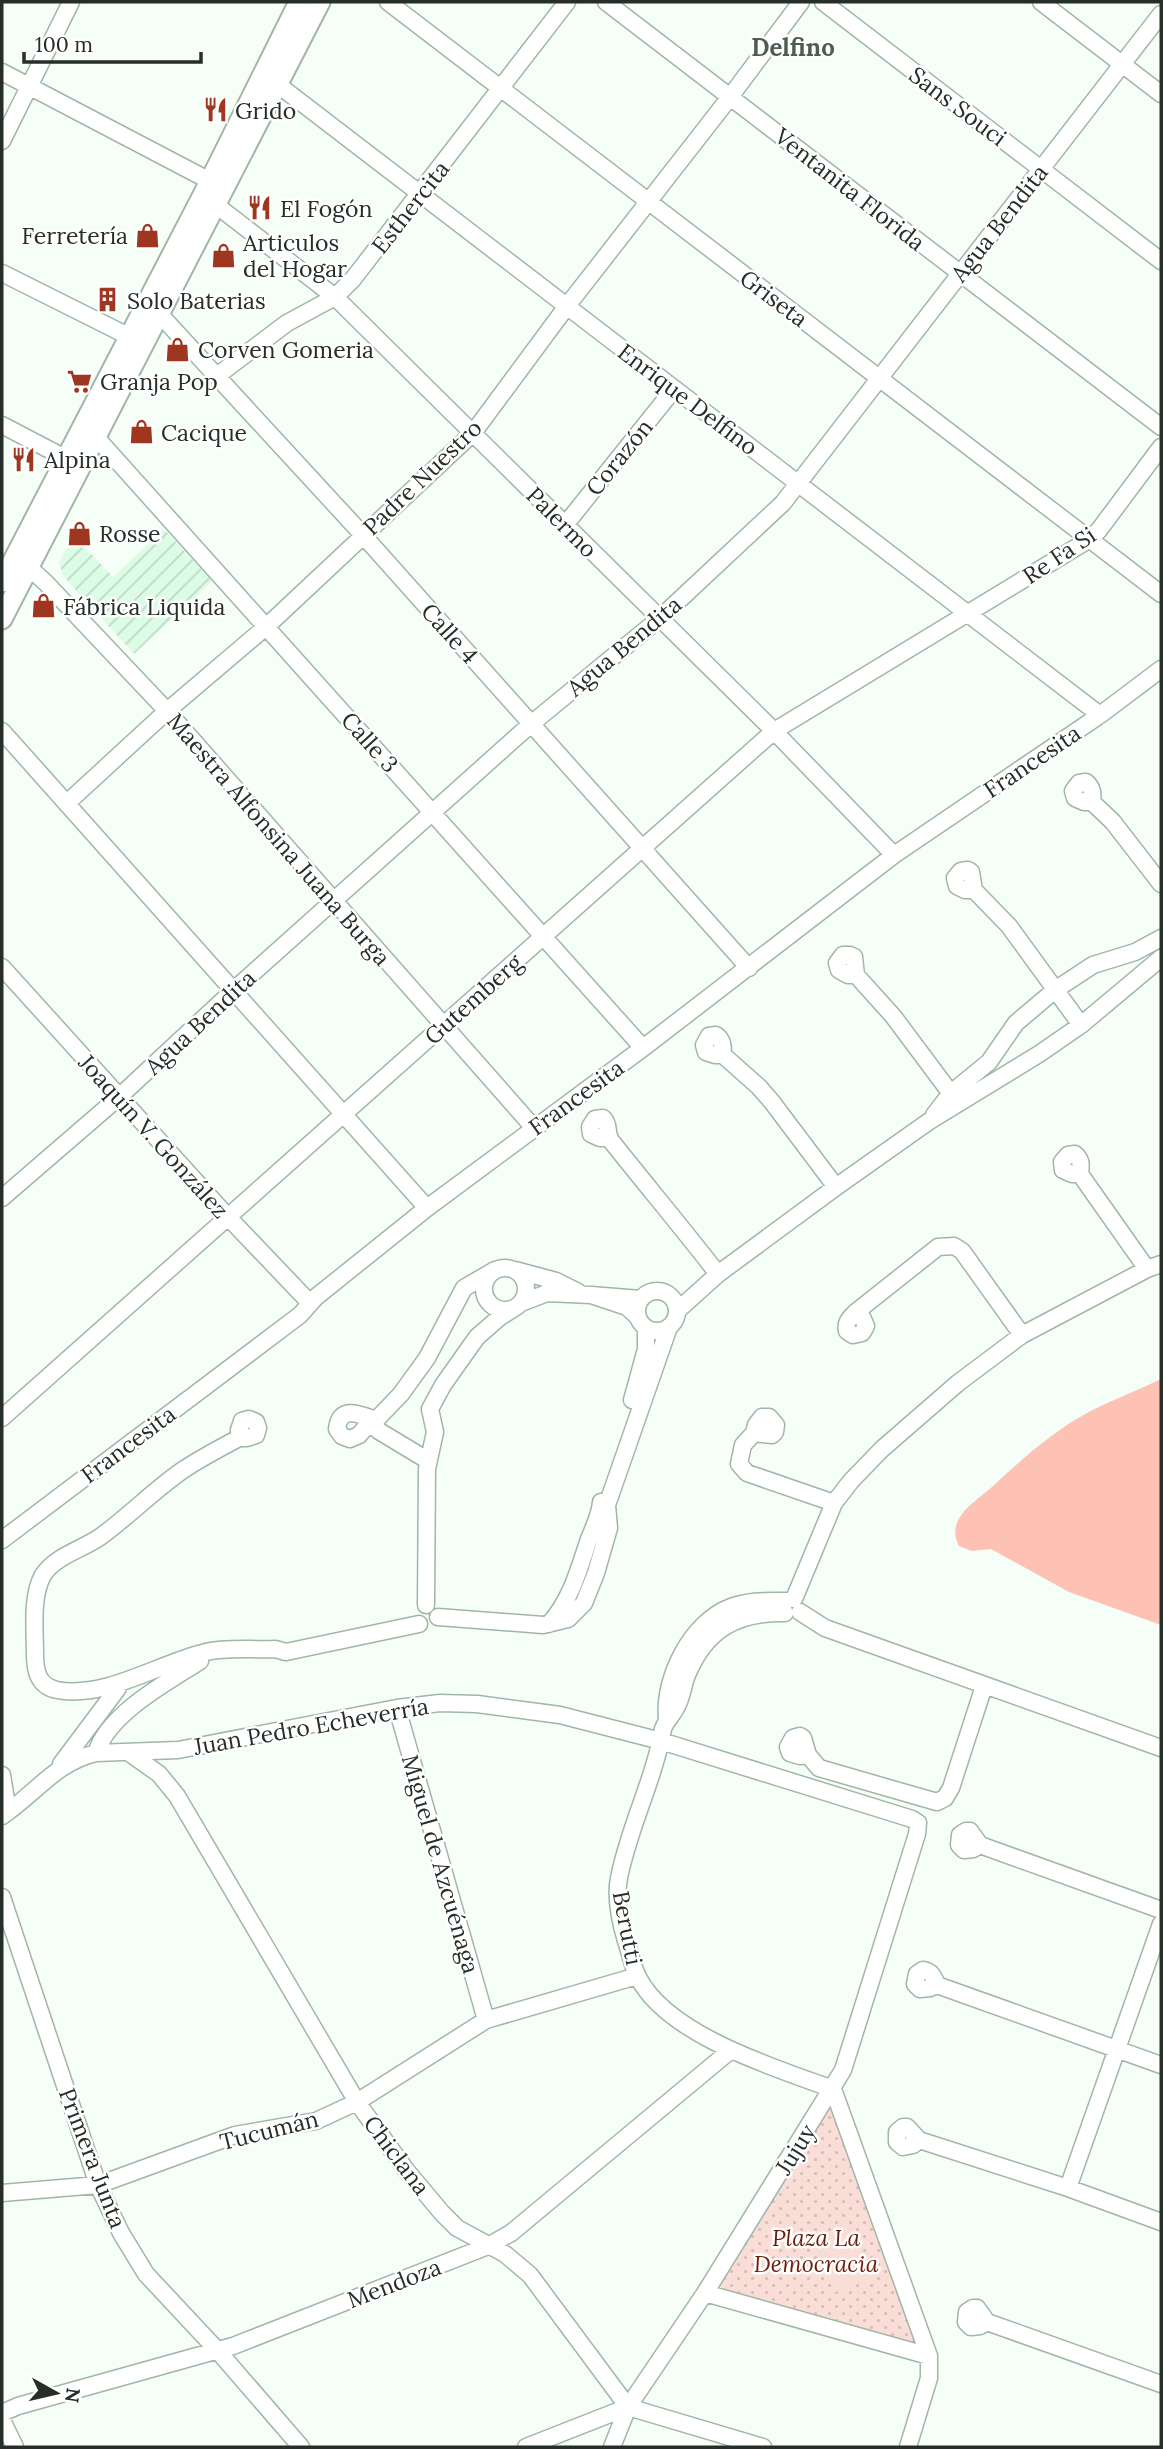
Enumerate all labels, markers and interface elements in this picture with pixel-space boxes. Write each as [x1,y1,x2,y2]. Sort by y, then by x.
scale bar [24,21,201,65]
text: 100 m [35,31,93,58]
district label: Delfino [751,32,835,63]
street label: Sans Souci [904,60,1012,152]
restaurant icon: Grido [201,96,229,124]
place label: Grido [235,96,296,125]
street label: Ventanita Florida [768,121,931,257]
street label: Esthercita [365,155,455,259]
street label: Agua Bendita [944,158,1054,288]
restaurant icon: El Fogón [246,194,274,222]
place label: El Fogón [280,194,372,223]
place label: Ferretería [22,221,128,250]
shop icon: Ferretería [134,221,162,249]
place label: Articulos del Hogar [242,228,347,283]
shop icon: Articulos del Hogar [209,241,237,269]
street label: Griseta [734,263,814,333]
building icon: Solo Baterias [93,286,121,314]
place label: Solo Baterias [127,286,266,315]
shop icon: Corven Gomeria [164,335,192,363]
place label: Corven Gomeria [198,335,374,364]
street label: Enrique Delfino [612,337,764,461]
supermarket icon: Granja Pop [66,367,94,395]
place label: Granja Pop [100,367,218,396]
street label: Padre Nuestro [356,413,488,541]
street label: Corazón [579,413,659,501]
shop icon: Cacique [127,418,155,446]
place label: Cacique [161,418,247,447]
restaurant icon: Alpina [10,445,38,473]
place label: Alpina [43,445,111,474]
street label: Palermo [521,481,603,563]
shop icon: Rosse [65,519,93,547]
place label: Rosse [99,519,161,548]
street label: Re Fa Si [1017,520,1101,590]
street label: Agua Bendita [560,590,687,703]
shop icon: Fábrica Liquida [29,592,57,620]
place label: Fábrica Liquida [63,592,225,621]
street label: Calle 4 [415,597,485,669]
street label: Calle 3 [335,706,405,778]
street label: Maestra Alfonsina Juana Burga [161,707,397,972]
street label: Francesita [978,718,1086,804]
street label: Gutemberg [418,947,529,1050]
street label: Agua Bendita [138,963,261,1081]
street label: Joaquín V. González [72,1047,235,1224]
street label: Francesita [523,1053,629,1141]
street label: Francesita [75,1399,181,1489]
street label: Juan Pedro Echeverría [190,1691,431,1761]
street label: Miguel de Azcuénaga [396,1751,486,1977]
street label: Berutti [607,1888,649,1968]
street label: Primera Junta [53,2084,133,2232]
street label: Tucumán [217,2104,321,2156]
street label: Chiclana [358,2109,436,2201]
street label: Jujuy [768,2118,822,2180]
park label: Plaza La Democracia [754,2223,879,2278]
street label: Mendoza [343,2252,445,2314]
north arrow [21,2358,91,2428]
text: N [60,2386,86,2405]

